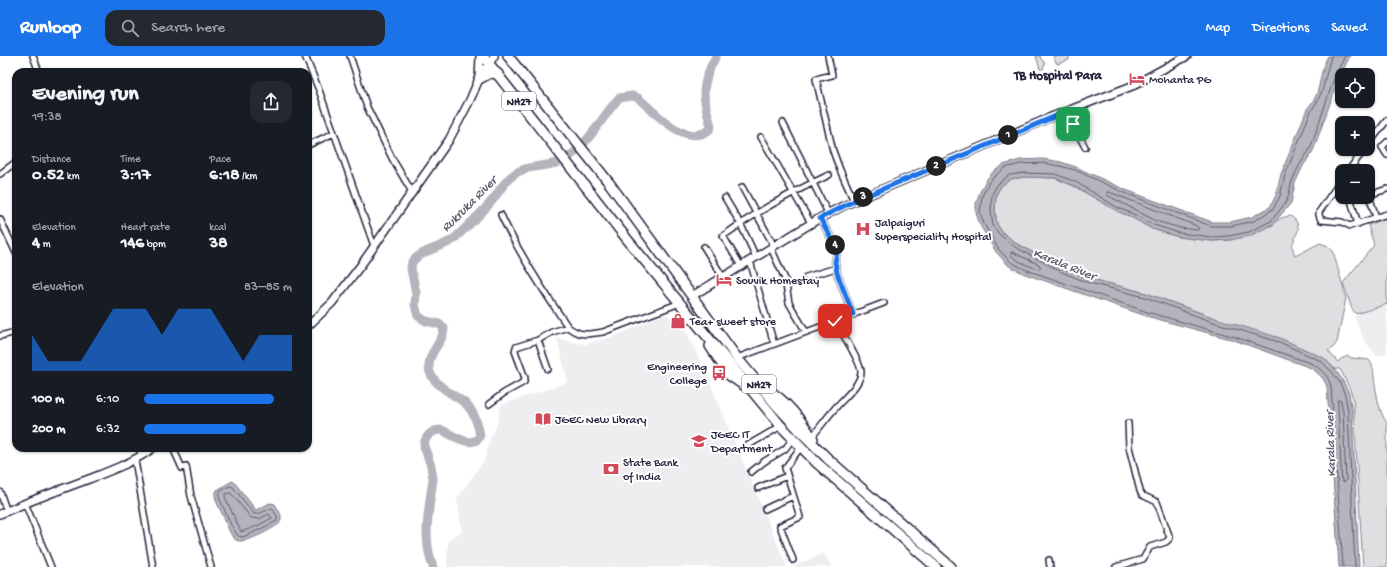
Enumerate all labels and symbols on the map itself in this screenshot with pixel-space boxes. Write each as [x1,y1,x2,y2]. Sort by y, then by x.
district label: TB Hospital Para [1013,69,1103,85]
hotel icon: Mohanta PG [1128,70,1146,88]
place label: Mohanta PG [1149,74,1211,88]
road number: NH27 [502,92,536,110]
pin [1056,107,1090,141]
pin: 1 [998,125,1018,145]
pin: 2 [926,156,946,176]
water label: Rukruka River [439,172,502,236]
pin: 3 [853,187,873,207]
place label: Jalpaiguri Superspeciality Hospital [875,217,992,245]
hospital icon: Jalpaiguri Superspeciality Hospital [854,220,872,238]
pin: 4 [825,235,845,255]
water label: Karala River [1031,246,1100,286]
hotel icon: Souvik Homestay [715,271,733,289]
place label: Souvik Homestay [736,275,819,289]
pin [818,304,852,338]
shop icon: Tea+ sweet store [669,312,687,330]
place label: Tea+ sweet store [689,316,777,330]
place label: Engineering College [647,361,708,389]
bus stop icon: Engineering College [710,364,728,382]
road number: NH27 [742,375,776,393]
water label: Karala River [1323,408,1340,477]
library icon: JGEC New Library [534,410,552,428]
place label: JGEC New Library [555,414,646,428]
place label: JGEC IT Department [710,429,773,457]
school or university icon: JGEC IT Department [690,432,708,450]
place label: State Bank of India [623,457,680,485]
bank icon: State Bank of India [602,460,620,478]

